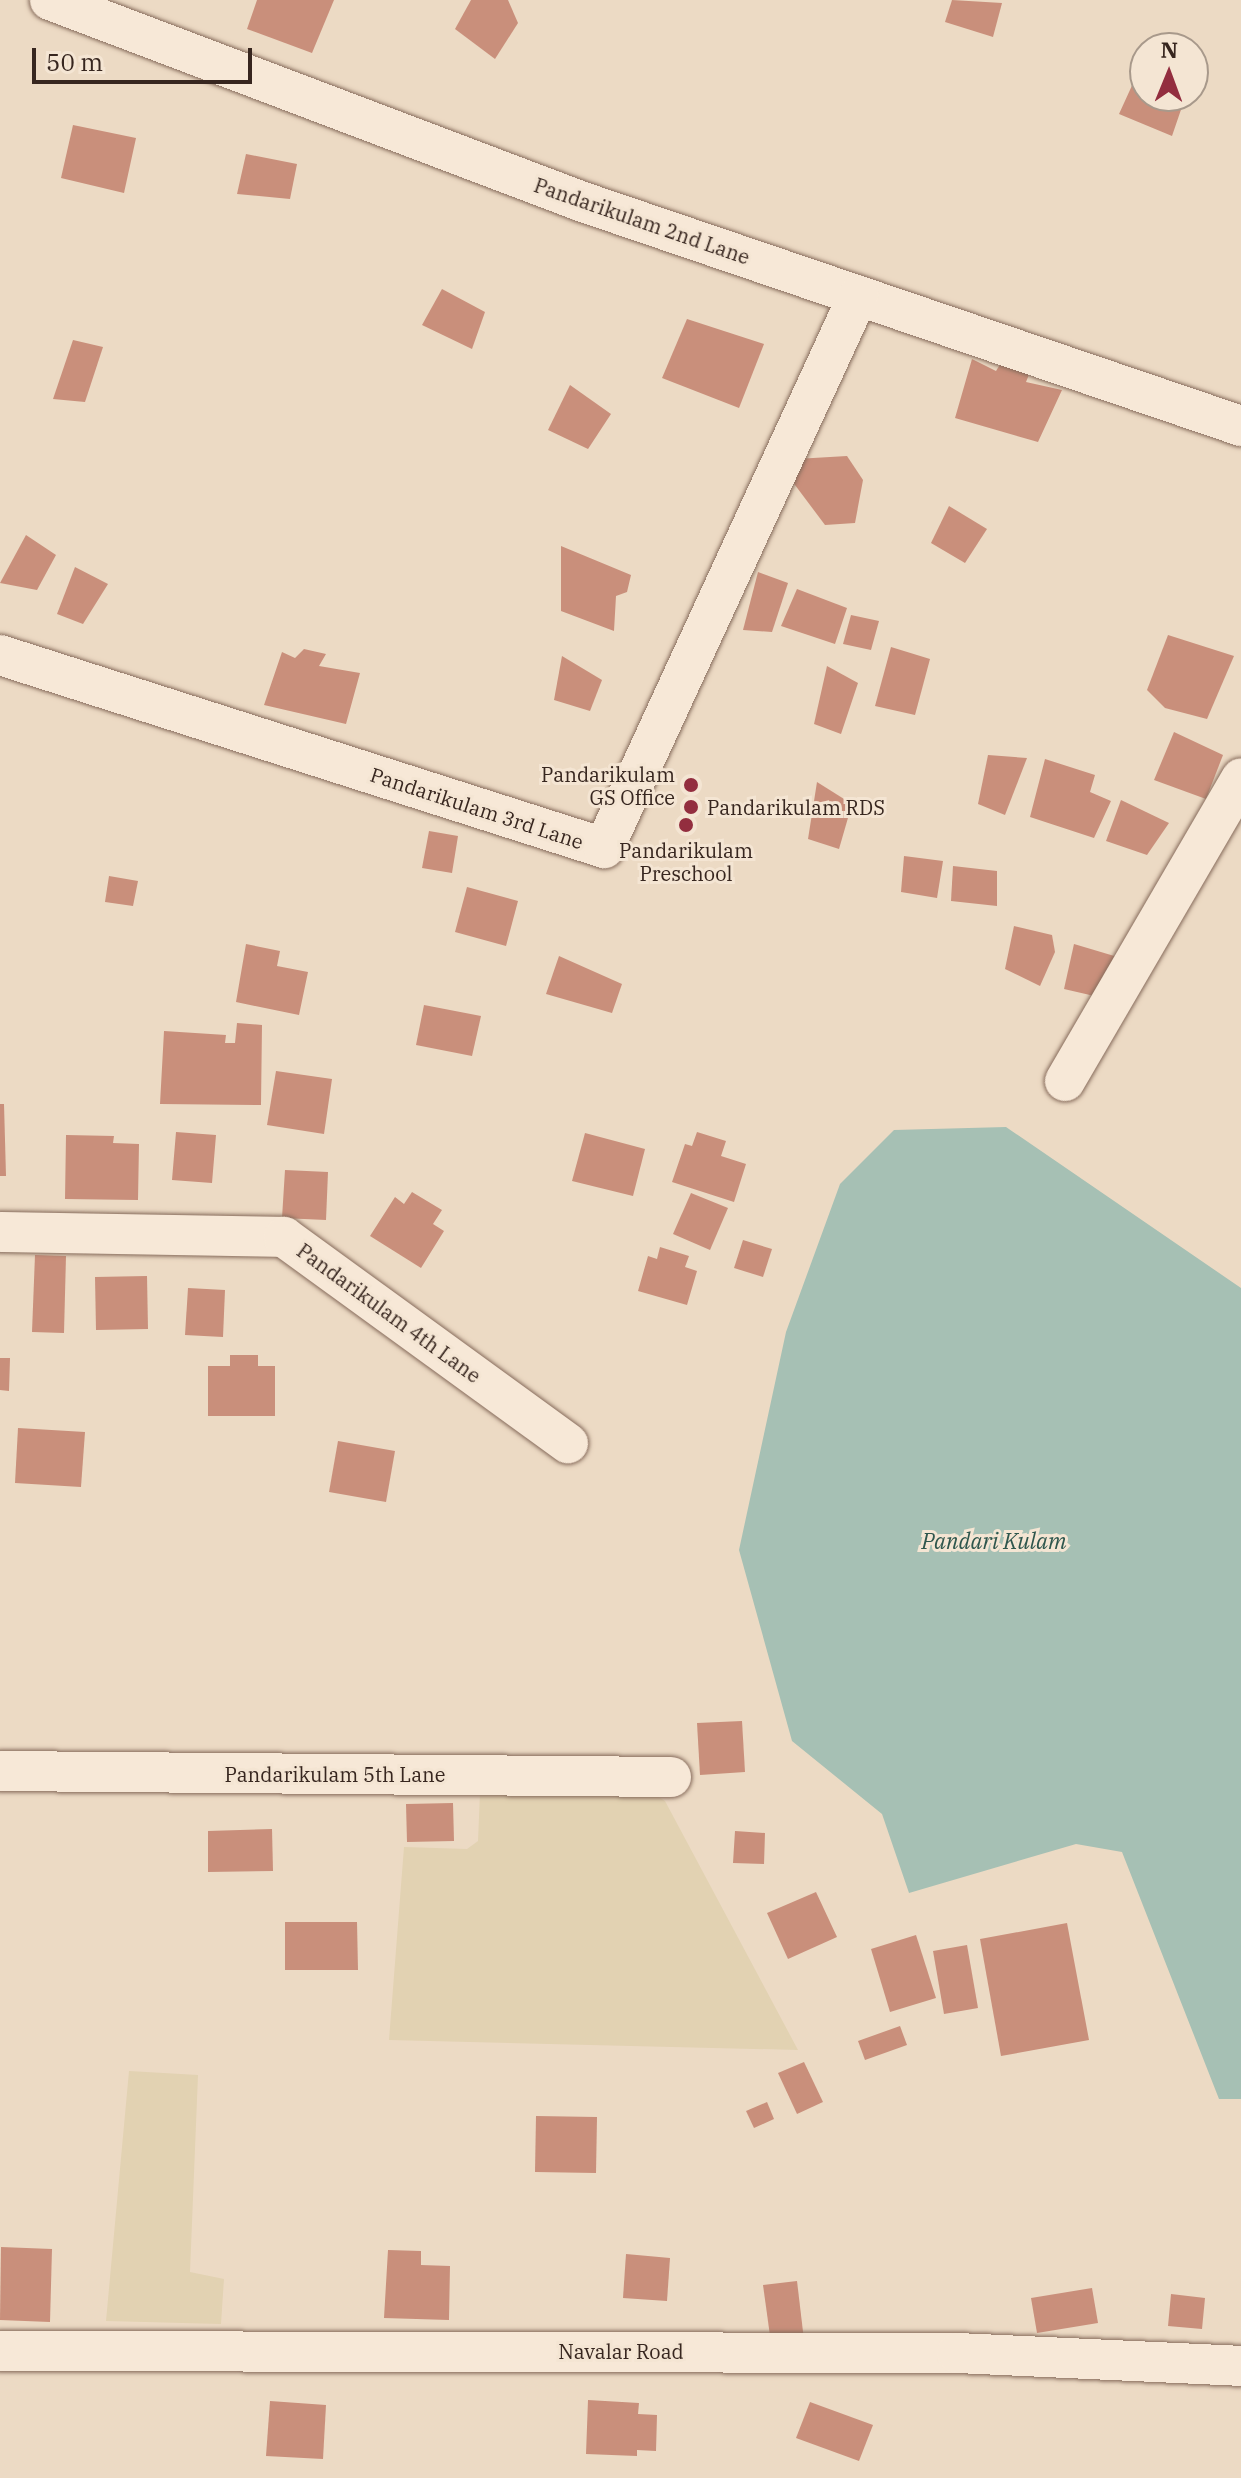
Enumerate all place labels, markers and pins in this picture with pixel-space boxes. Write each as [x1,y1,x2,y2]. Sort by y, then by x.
place label: Pandarikulam GS Office [541,762,675,809]
marker: Pandarikulam GS Office [682,776,700,794]
place label: Pandarikulam RDS [707,795,885,819]
marker: Pandarikulam RDS [682,798,700,816]
marker: Pandarikulam Preschool [677,816,695,834]
place label: Pandarikulam Preschool [619,838,753,885]

